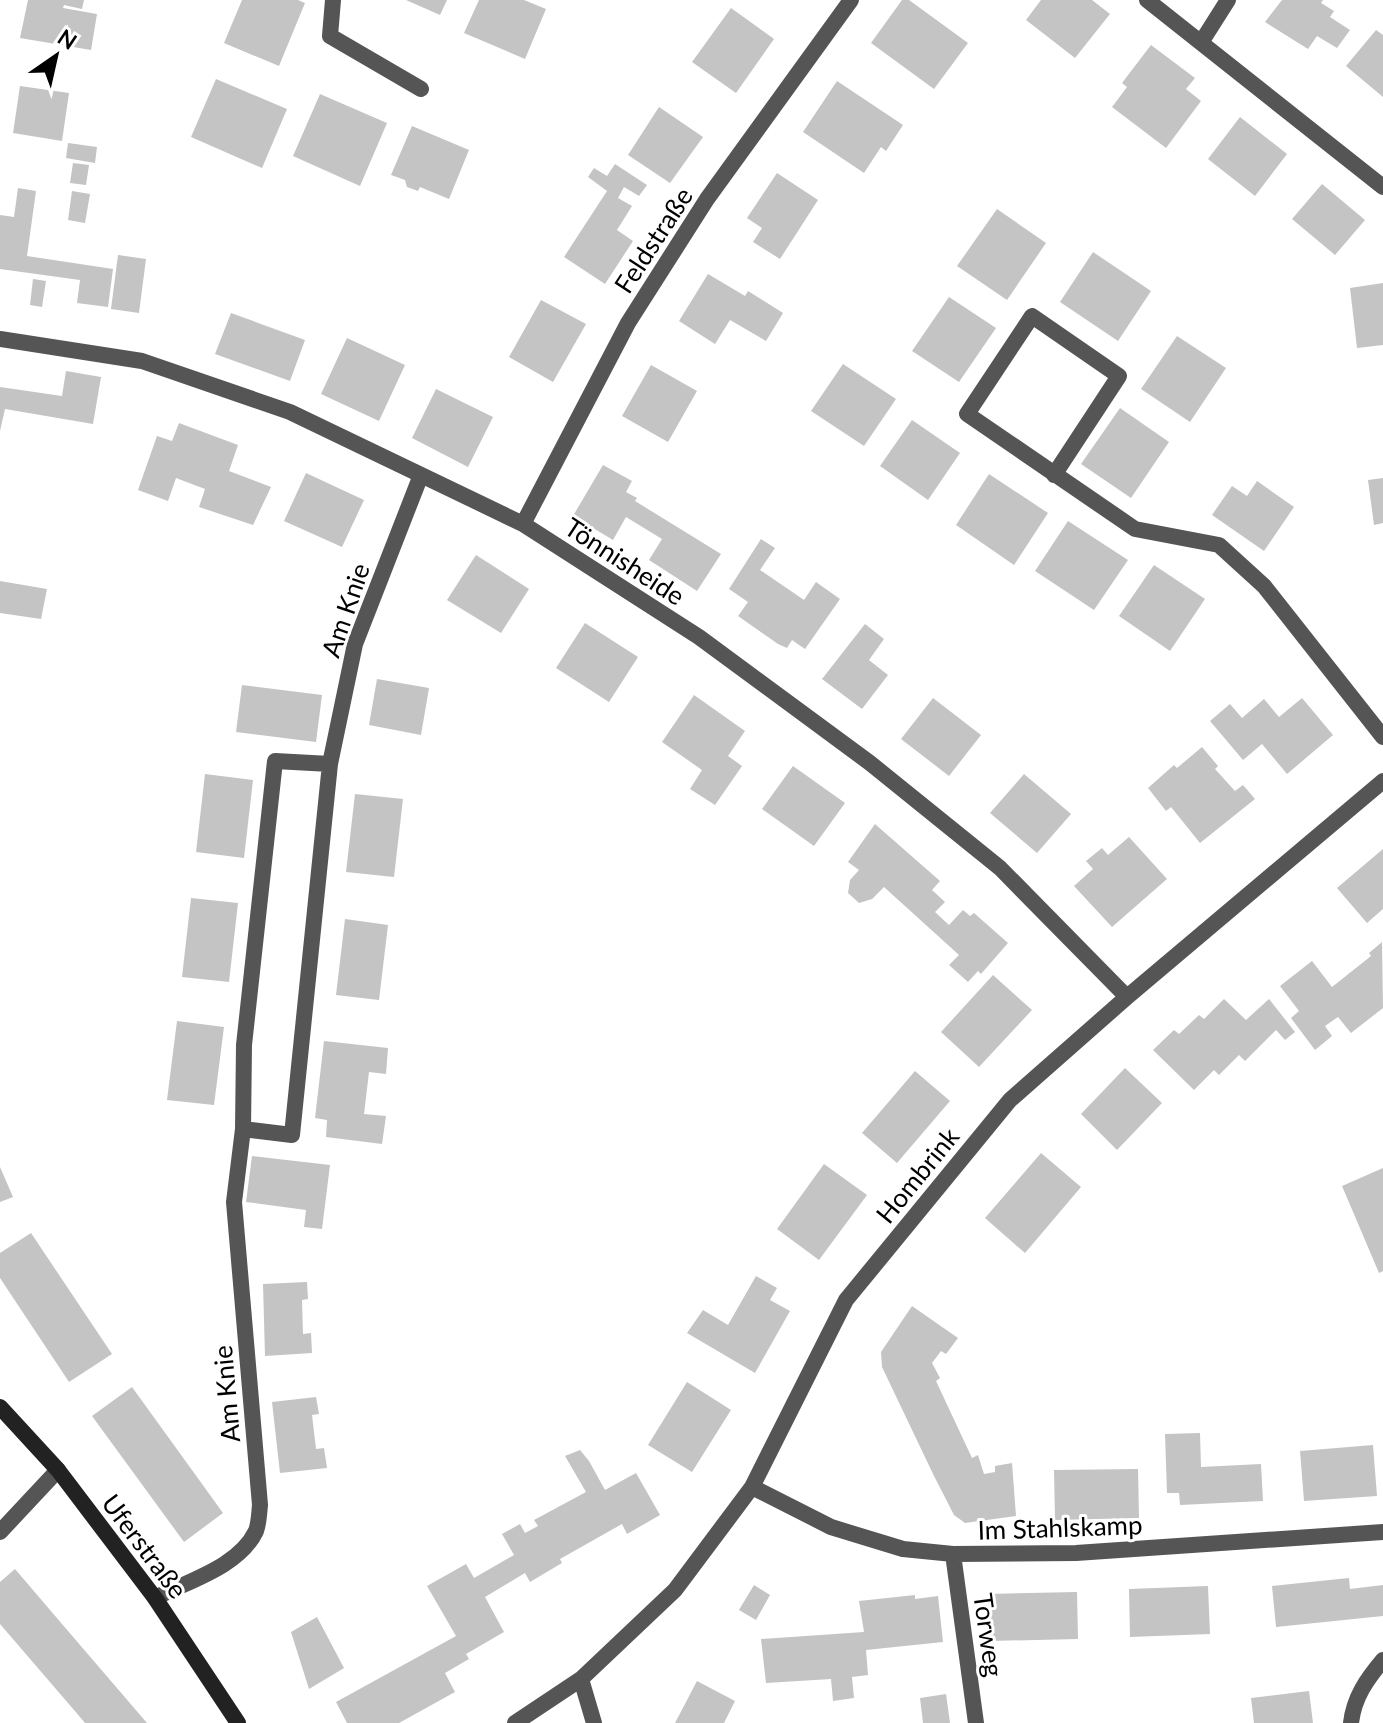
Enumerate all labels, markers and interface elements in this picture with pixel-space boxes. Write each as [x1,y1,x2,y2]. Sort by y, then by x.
north arrow [16,16,96,96]
text: N [53,23,82,55]
street label: Feldstraße [607,181,699,299]
street label: Tönnisheide [559,510,691,612]
street label: Am Knie [314,559,376,661]
street label: Hombrink [869,1120,966,1229]
street label: Am Knie [206,1344,246,1444]
street label: Uferstraße [95,1488,195,1604]
street label: Im Stahlskamp [977,1508,1143,1546]
street label: Torweg [967,1591,1011,1679]

